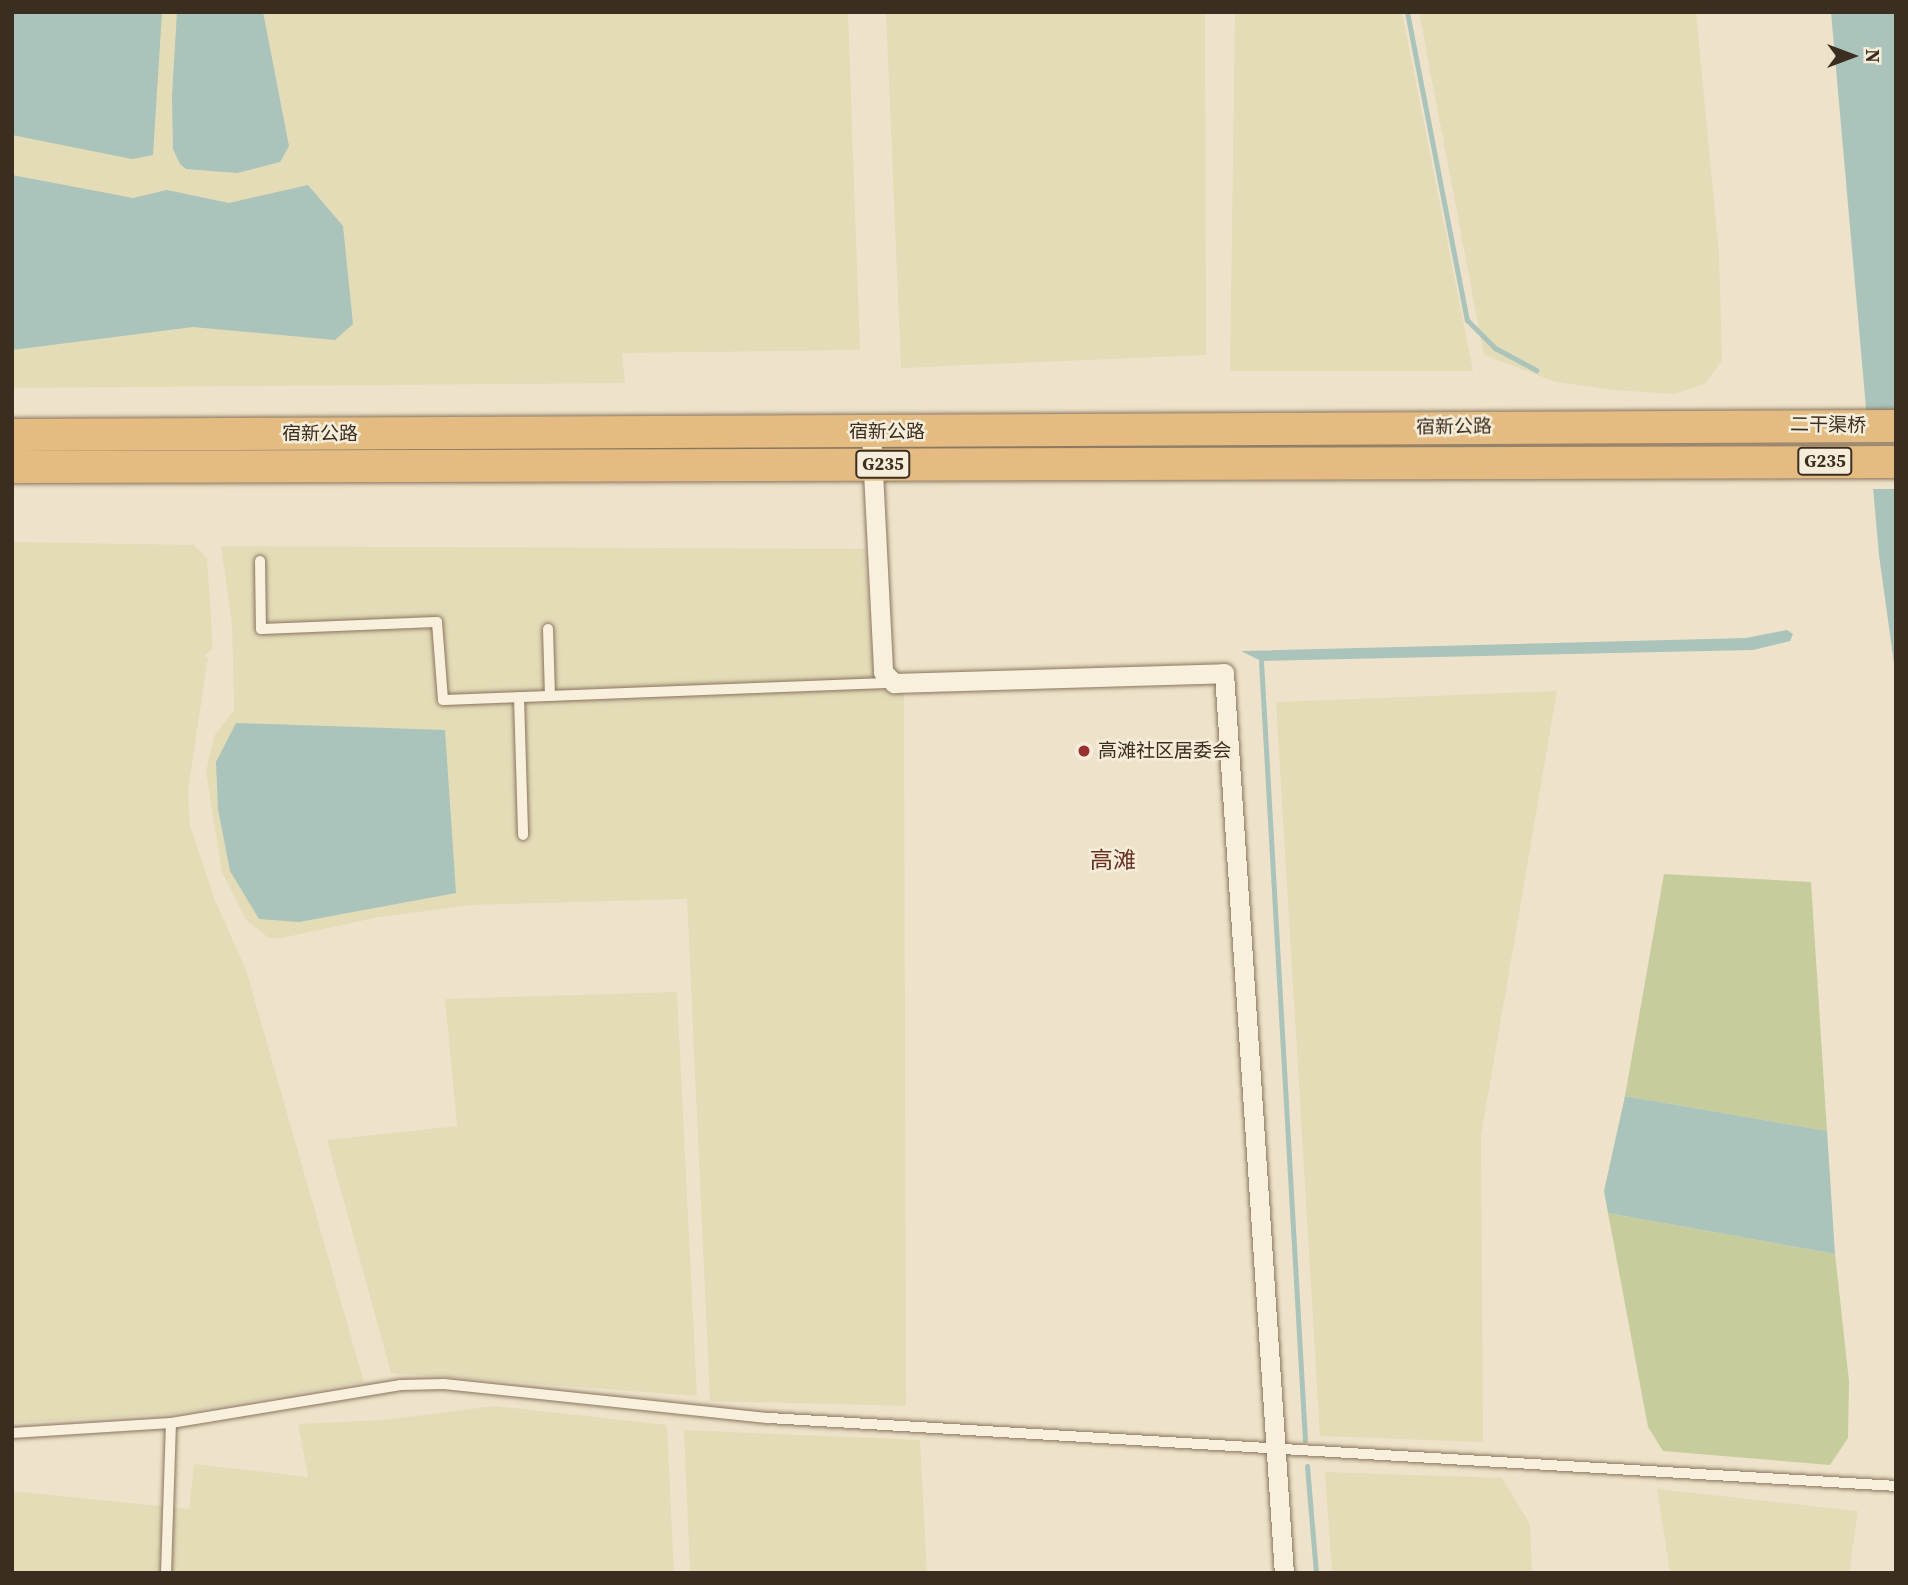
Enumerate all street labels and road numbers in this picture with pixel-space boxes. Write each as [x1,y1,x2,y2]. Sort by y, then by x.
street label: 二干渠桥 [1790,413,1866,437]
street label: 宿新公路 [1416,415,1492,439]
street label: 宿新公路 [849,421,925,443]
street label: 宿新公路 [282,423,358,445]
road number: G235 [1797,447,1853,476]
road number: G235 [855,450,911,478]

